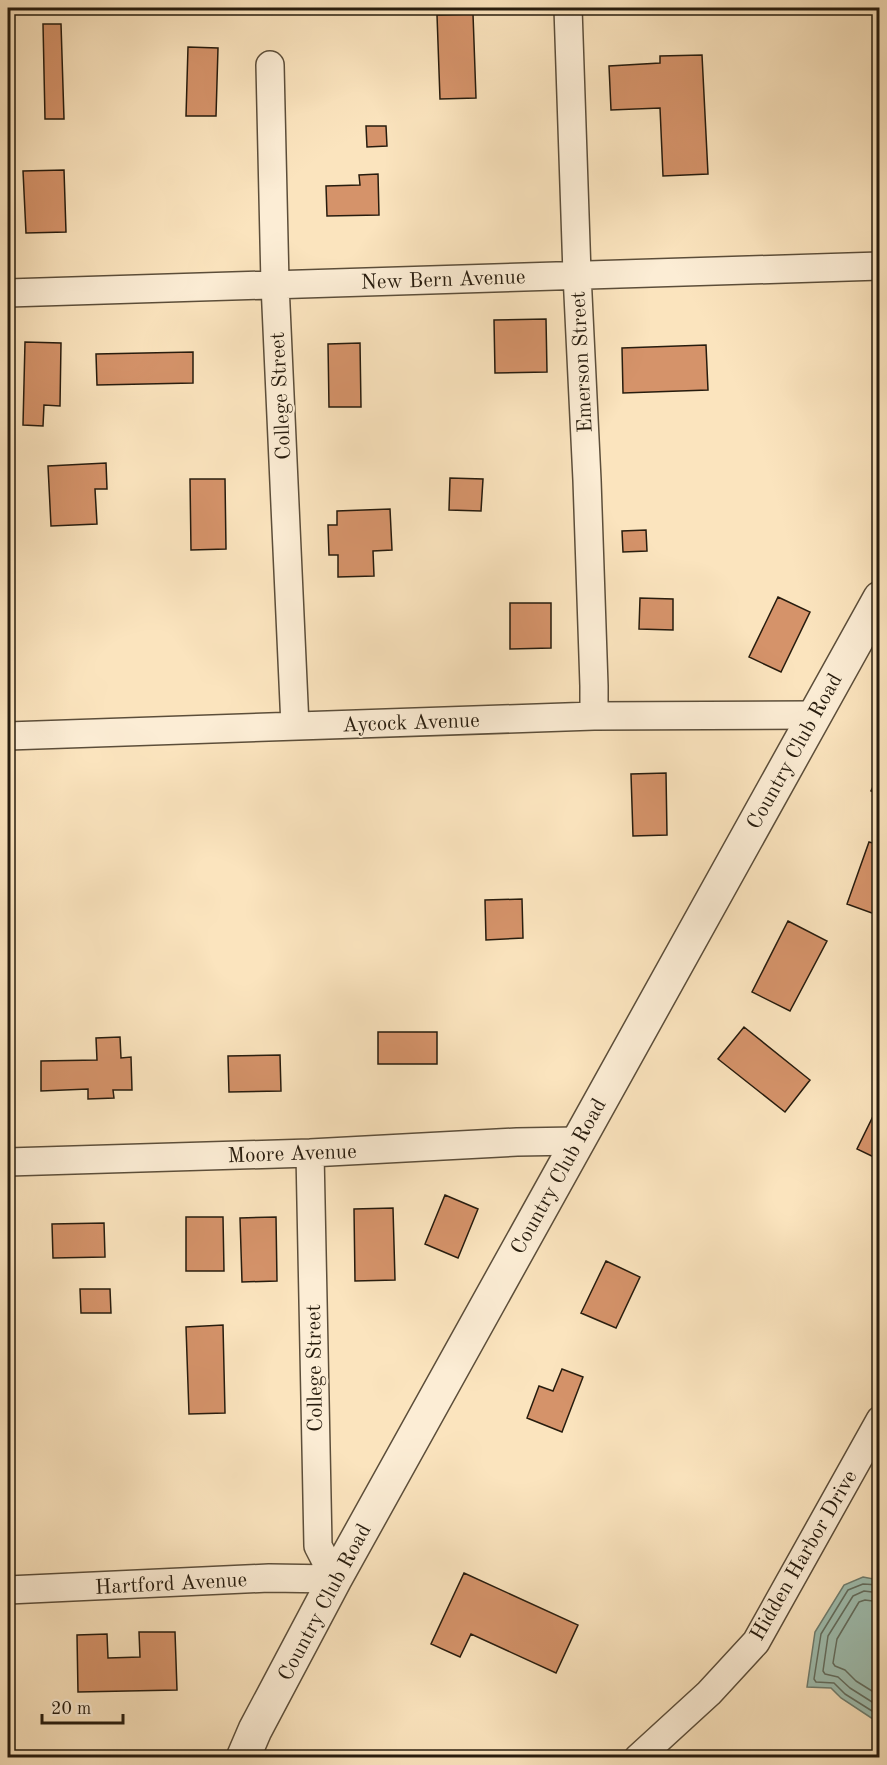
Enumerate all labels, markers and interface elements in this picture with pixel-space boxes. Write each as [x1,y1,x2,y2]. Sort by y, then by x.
street label: New Bern Avenue [360,267,526,294]
street label: Emerson Street [568,291,597,433]
street label: College Street [268,331,295,460]
street label: Country Club Road [744,670,847,833]
street label: Aycock Avenue [342,711,480,736]
street label: Country Club Road [508,1095,611,1258]
street label: Moore Avenue [227,1142,357,1167]
street label: College Street [304,1304,327,1432]
street label: Hidden Harbor Drive [747,1467,862,1644]
street label: Country Club Road [275,1521,376,1685]
street label: Hartford Avenue [94,1570,248,1599]
scale bar [42,1687,123,1725]
text: 20 m [51,1700,91,1718]

